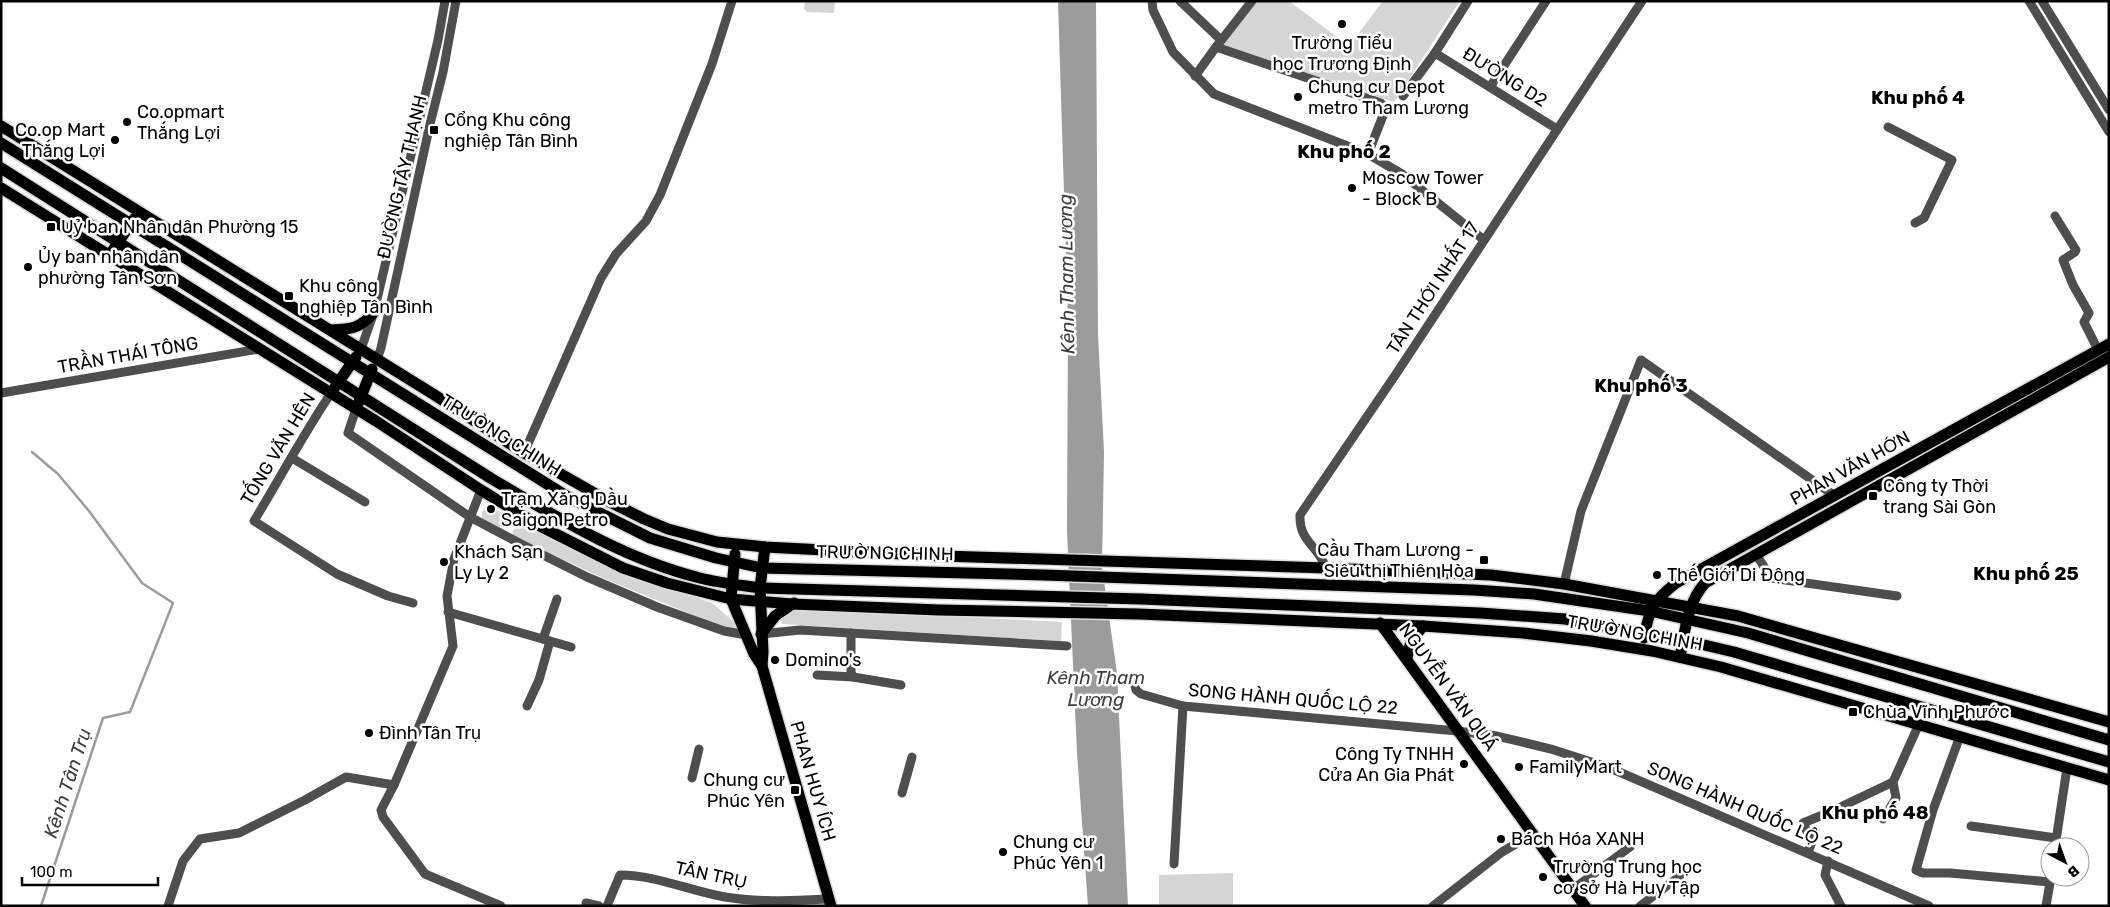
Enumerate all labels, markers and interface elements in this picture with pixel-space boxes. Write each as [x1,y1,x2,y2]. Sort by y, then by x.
marker: Trường Tiểu học Trương Định [1336,18,1348,30]
place label: Trường Tiểu học Trương Định [1272,32,1412,75]
street label: ĐƯỜNG D2 [1459,42,1551,112]
place label: Chung cư Depot metro Tham Lương [1308,76,1469,119]
district label: Khu phố 4 [1871,86,1965,109]
marker: Chung cư Depot metro Tham Lương [1292,91,1304,103]
street label: ĐƯỜNG TÂY THẠNH [372,93,432,261]
place label: Co.opmart Thắng Lợi [137,101,224,144]
place label: Cổng Khu công nghiệp Tân Bình [444,109,578,152]
marker: Co.opmart Thắng Lợi [121,116,133,128]
place label: Co.op Mart Thắng Lợi [15,119,105,162]
marker: Cổng Khu công nghiệp Tân Bình [428,124,440,136]
marker: Co.op Mart Thắng Lợi [109,134,121,146]
district label: Khu phố 2 [1297,140,1391,163]
place label: Moscow Tower - Block B [1362,167,1484,210]
marker: Moscow Tower - Block B [1346,182,1358,194]
water label: Kênh Tham Lương [1054,194,1079,354]
place label: Uỷ ban Nhân dân Phường 15 [61,216,299,238]
street label: TÂN THỚI NHẤT 17 [1379,216,1484,358]
marker: Uỷ ban Nhân dân Phường 15 [45,221,57,233]
place label: Ủy ban nhân dân phường Tân Sơn [38,246,180,289]
marker: Ủy ban nhân dân phường Tân Sơn [22,261,34,273]
place label: Khu công nghiệp Tân Bình [299,275,433,318]
marker: Khu công nghiệp Tân Bình [283,290,295,302]
street label: TRẦN THÁI TÔNG [56,329,200,378]
district label: Khu phố 3 [1594,374,1688,397]
street label: TỐNG VĂN HÊN [233,387,320,509]
street label: TRƯỜNG CHINH [437,389,565,481]
street label: PHAN VĂN HỚN [1786,426,1914,510]
place label: Công ty Thời trang Sài Gòn [1883,475,1996,518]
place label: Trạm Xăng Dầu Saigon Petro [501,487,628,531]
marker: Công ty Thời trang Sài Gòn [1867,490,1879,502]
marker: Trạm Xăng Dầu Saigon Petro [485,503,497,515]
place label: Cầu Tham Lương - Siêu thị Thiên Hòa [1317,538,1474,582]
place label: Khách Sạn Ly Ly 2 [454,541,543,584]
street label: TRƯỜNG CHINH [816,541,954,565]
marker: Cầu Tham Lương - Siêu thị Thiên Hòa [1478,554,1490,566]
marker: Khách Sạn Ly Ly 2 [438,556,450,568]
district label: Khu phố 25 [1973,562,2079,585]
place label: Thế Giới Di Động [1667,563,1805,586]
marker: Thế Giới Di Động [1651,569,1663,581]
street label: TRƯỜNG CHINH [1565,610,1705,656]
street label: NGUYỄN VĂN QUÁ [1394,617,1505,755]
place label: Domino's [785,649,862,671]
marker: Domino's [769,654,781,666]
water label: Kênh Tham Lương [1047,666,1145,711]
street label: SONG HÀNH QUỐC LỘ 22 [1187,676,1399,719]
place label: Chùa Vĩnh Phước [1863,701,2010,723]
marker: Chùa Vĩnh Phước [1847,706,1859,718]
street label: PHAN HUY ÍCH [785,718,841,844]
place label: Đình Tân Trụ [379,722,481,744]
water label: Kênh Tân Trụ [39,725,96,841]
marker: Đình Tân Trụ [363,727,375,739]
place label: Công Ty TNHH Cửa An Gia Phát [1318,743,1454,786]
street label: SONG HÀNH QUỐC LỘ 22 [1644,754,1847,859]
place label: FamilyMart [1529,756,1622,778]
marker: Công Ty TNHH Cửa An Gia Phát [1458,758,1470,770]
marker: FamilyMart [1513,761,1525,773]
place label: Chung cư Phúc Yên [703,769,785,812]
marker: Chung cư Phúc Yên [789,784,801,796]
district label: Khu phố 48 [1821,801,1929,824]
place label: Bách Hóa XANH [1511,828,1645,850]
place label: Chung cư Phúc Yên 1 [1013,831,1103,874]
marker: Bách Hóa XANH [1495,833,1507,845]
north arrow [2040,837,2090,887]
marker: Chung cư Phúc Yên 1 [997,846,1009,858]
scale bar [22,854,159,886]
place label: Trường Trung học cơ sở Hà Huy Tập [1553,856,1702,899]
street label: TÂN TRỤ [673,857,749,893]
text: B [2064,862,2082,881]
text: 100 m [30,863,72,881]
marker: Trường Trung học cơ sở Hà Huy Tập [1537,871,1549,883]

